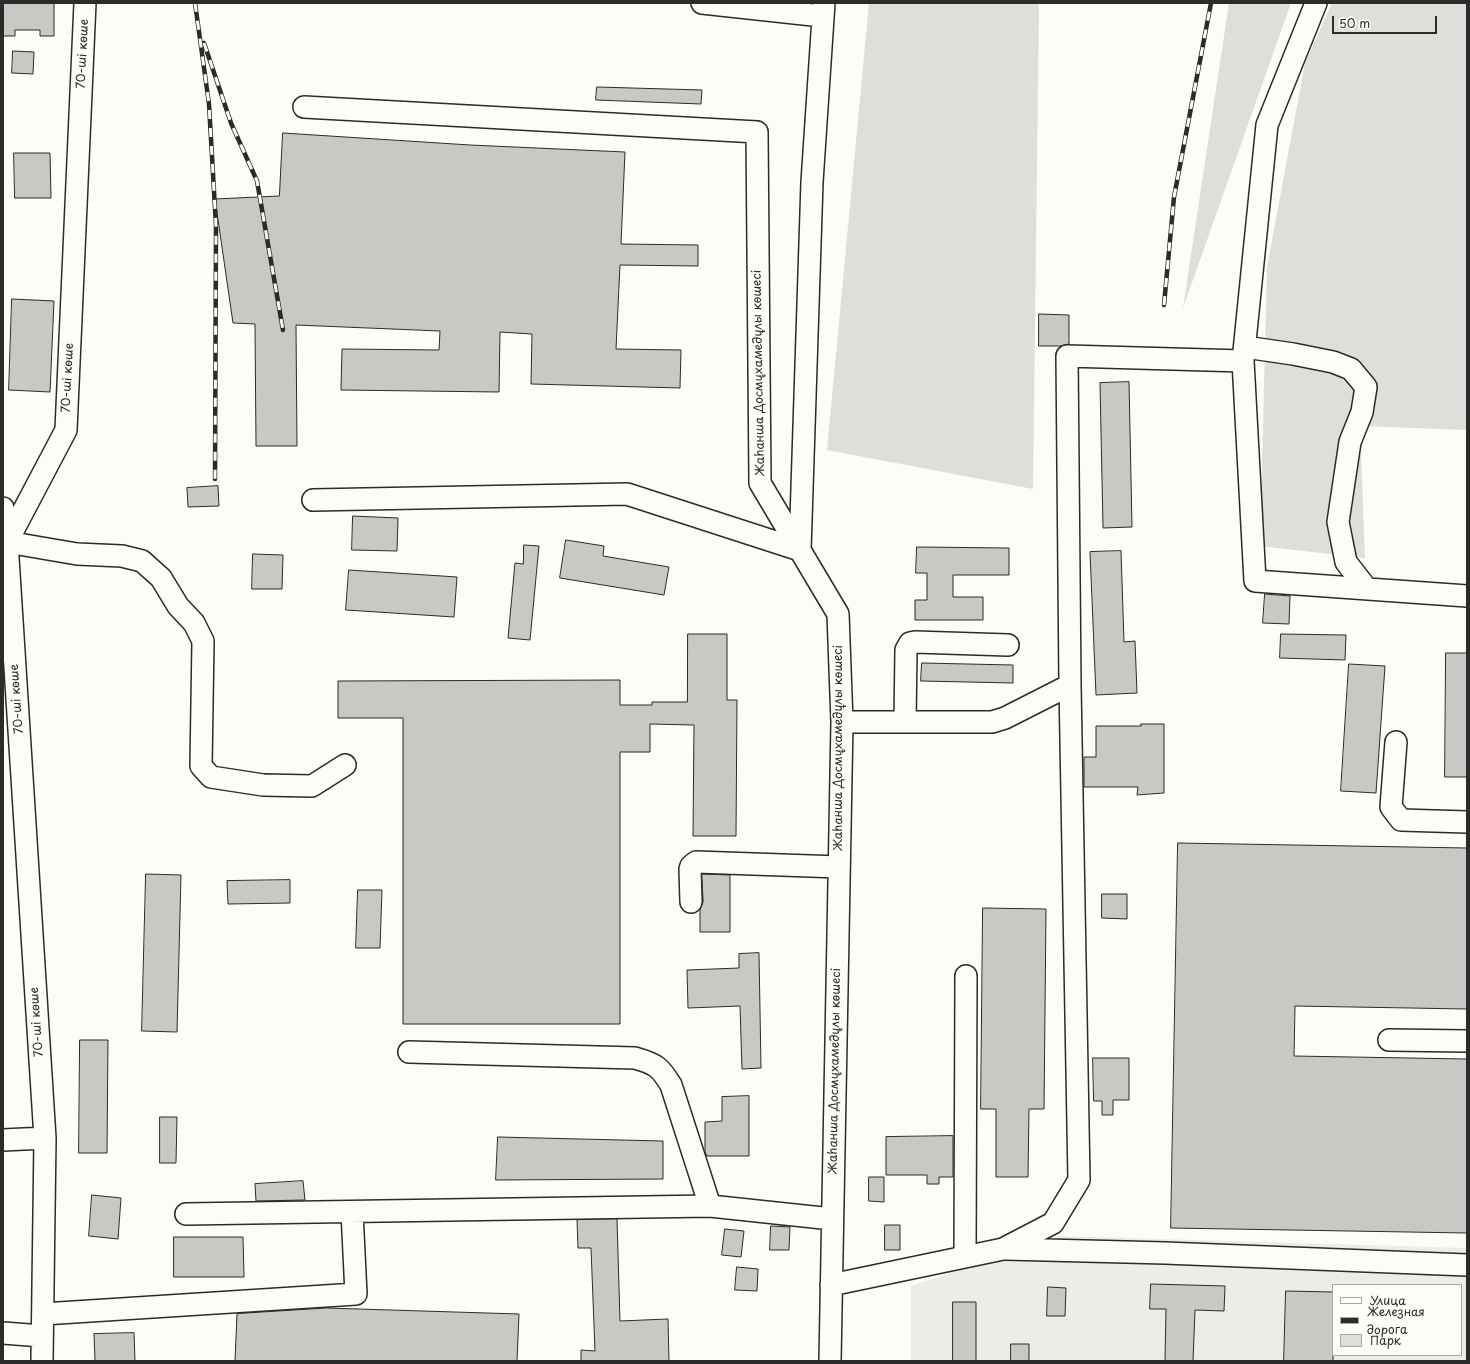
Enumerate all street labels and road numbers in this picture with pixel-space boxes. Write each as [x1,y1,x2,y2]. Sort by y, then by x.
street label: 70-ші көше [74,19,92,89]
street label: Жаһанша Досмұхамедұлы көшесі [750,270,768,476]
street label: 70-ші көше [59,343,77,413]
street label: Жаһанша Досмұхамедұлы көшесі [832,645,846,851]
street label: 70-ші көше [7,664,27,734]
street label: Жаһанша Досмұхамедұлы көшесі [826,968,844,1174]
street label: 70-ші көше [27,987,47,1057]

